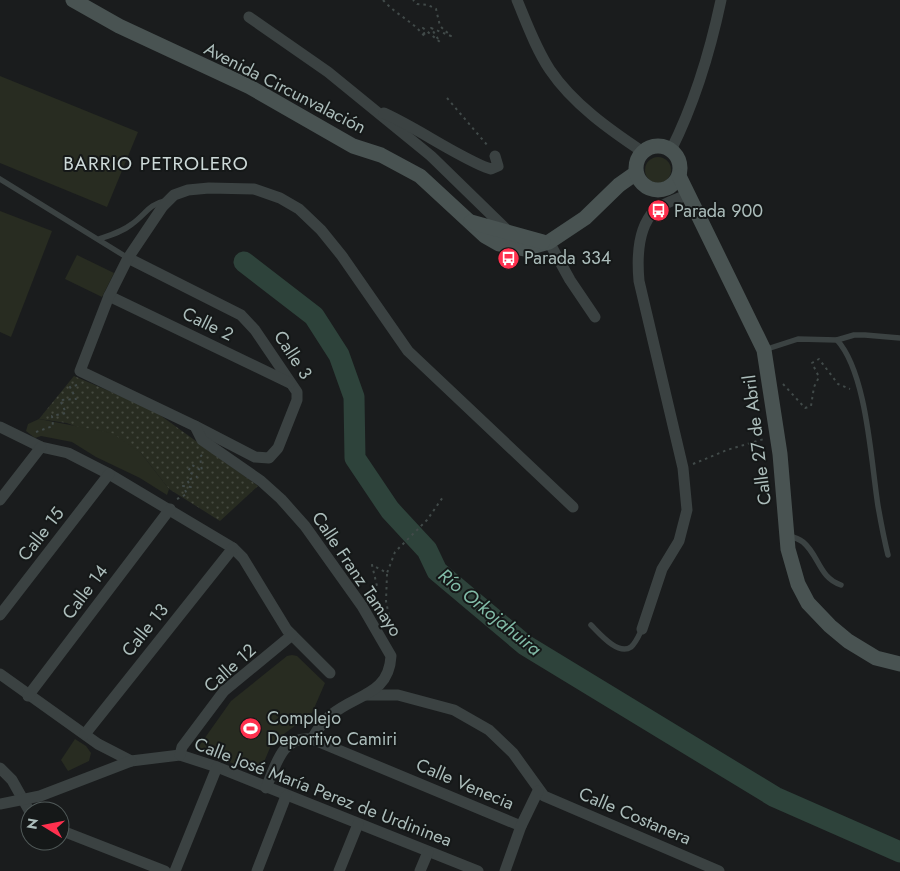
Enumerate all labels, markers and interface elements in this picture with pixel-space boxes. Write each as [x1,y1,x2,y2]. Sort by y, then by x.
street label: Avenida Circunvalación [200,36,370,140]
district label: BARRIO PETROLERO [63,150,249,177]
place label: Parada 900 [674,198,763,224]
bus stop icon: Parada 900 [646,199,670,223]
place label: Parada 334 [524,245,611,271]
bus stop icon: Parada 334 [496,246,520,270]
street label: Calle 2 [178,300,238,348]
street label: Calle 3 [267,325,319,385]
street label: Calle 27 de Abril [736,373,778,507]
street label: Calle 15 [12,501,70,567]
street label: Calle Franz Tamayo [305,506,409,642]
street label: Calle 14 [56,559,114,625]
water label: Río Orkojahuira [433,562,548,662]
street label: Calle 13 [115,598,175,662]
street label: Calle 12 [198,638,262,698]
place label: Complejo Deportivo Camiri [267,705,397,752]
sports icon: Complejo Deportivo Camiri [239,716,263,740]
street label: Calle José María Perez de Urdininea [190,731,456,853]
street label: Calle Venecia [412,752,518,816]
street label: Calle Costanera [575,781,695,851]
north arrow [20,801,70,851]
text: N [21,817,43,831]

